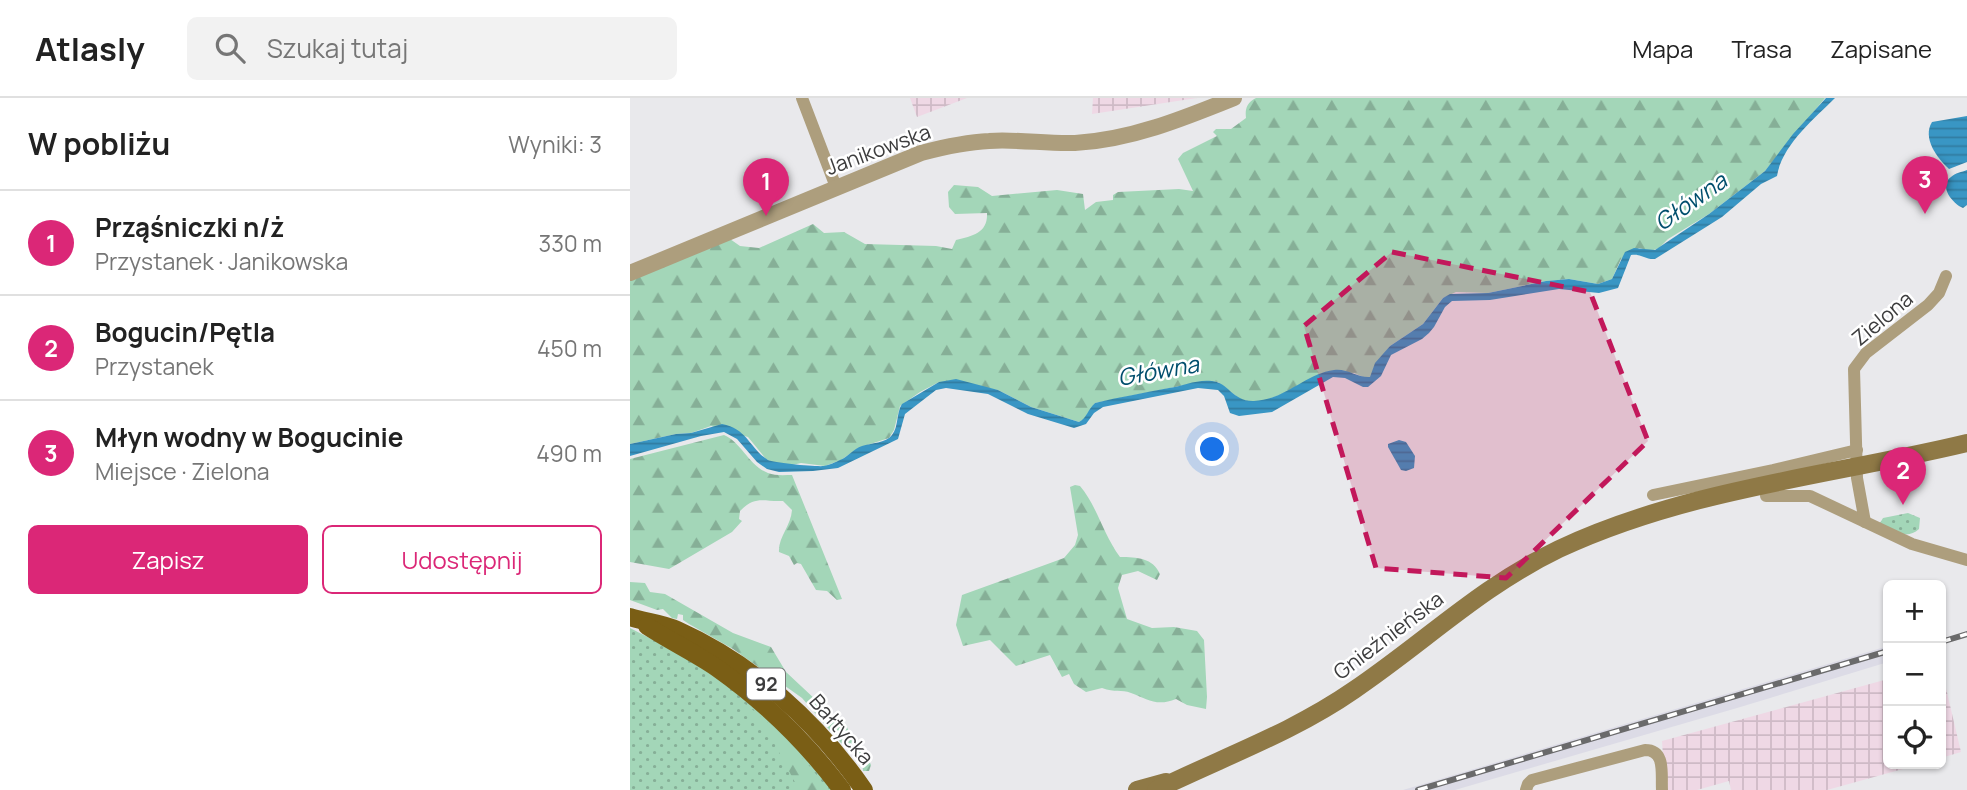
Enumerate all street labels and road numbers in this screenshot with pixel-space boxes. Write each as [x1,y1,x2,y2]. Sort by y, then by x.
street label: Janikowska [822,117,934,181]
street label: Zielona [1846,284,1918,352]
street label: Gnieźnieńska [1327,584,1449,686]
road number: 92 [747,668,785,699]
street label: Bałtycka [804,688,880,770]

